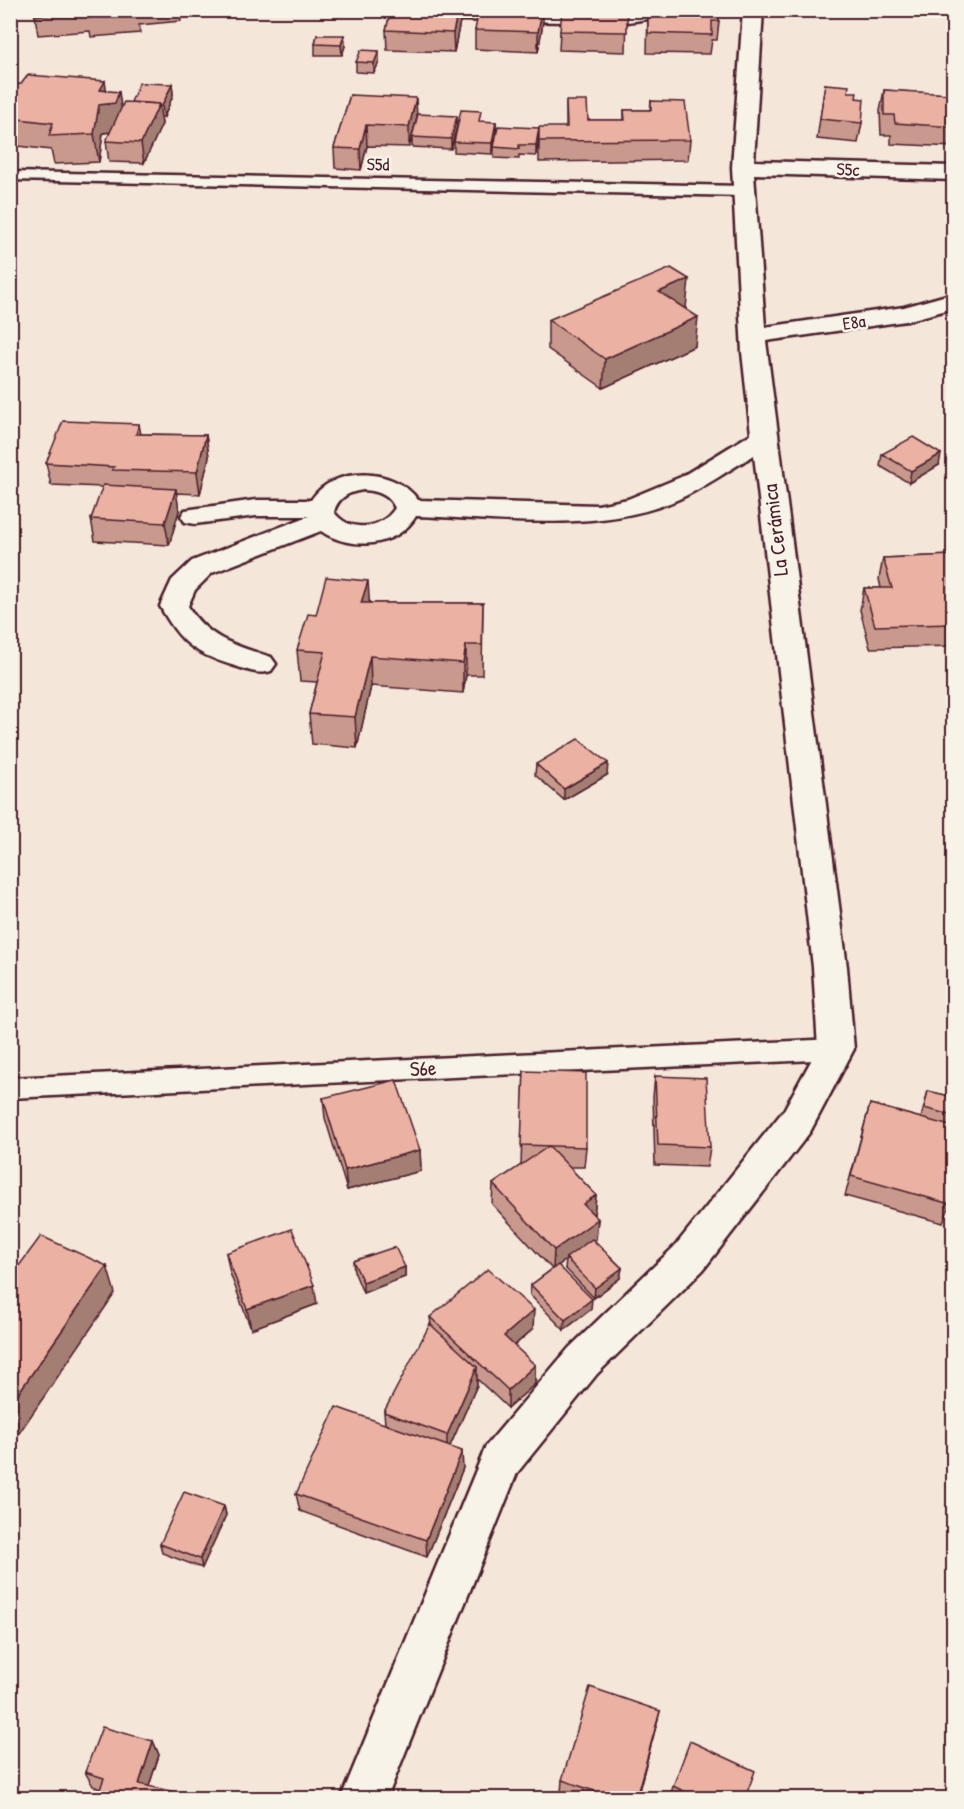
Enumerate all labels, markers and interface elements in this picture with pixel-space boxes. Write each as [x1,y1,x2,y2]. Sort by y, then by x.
street label: S5d [366,151,390,177]
street label: S5c [836,156,860,182]
street label: E8a [841,308,867,336]
street label: La Cerámica [755,482,795,578]
street label: S6e [409,1053,437,1083]

